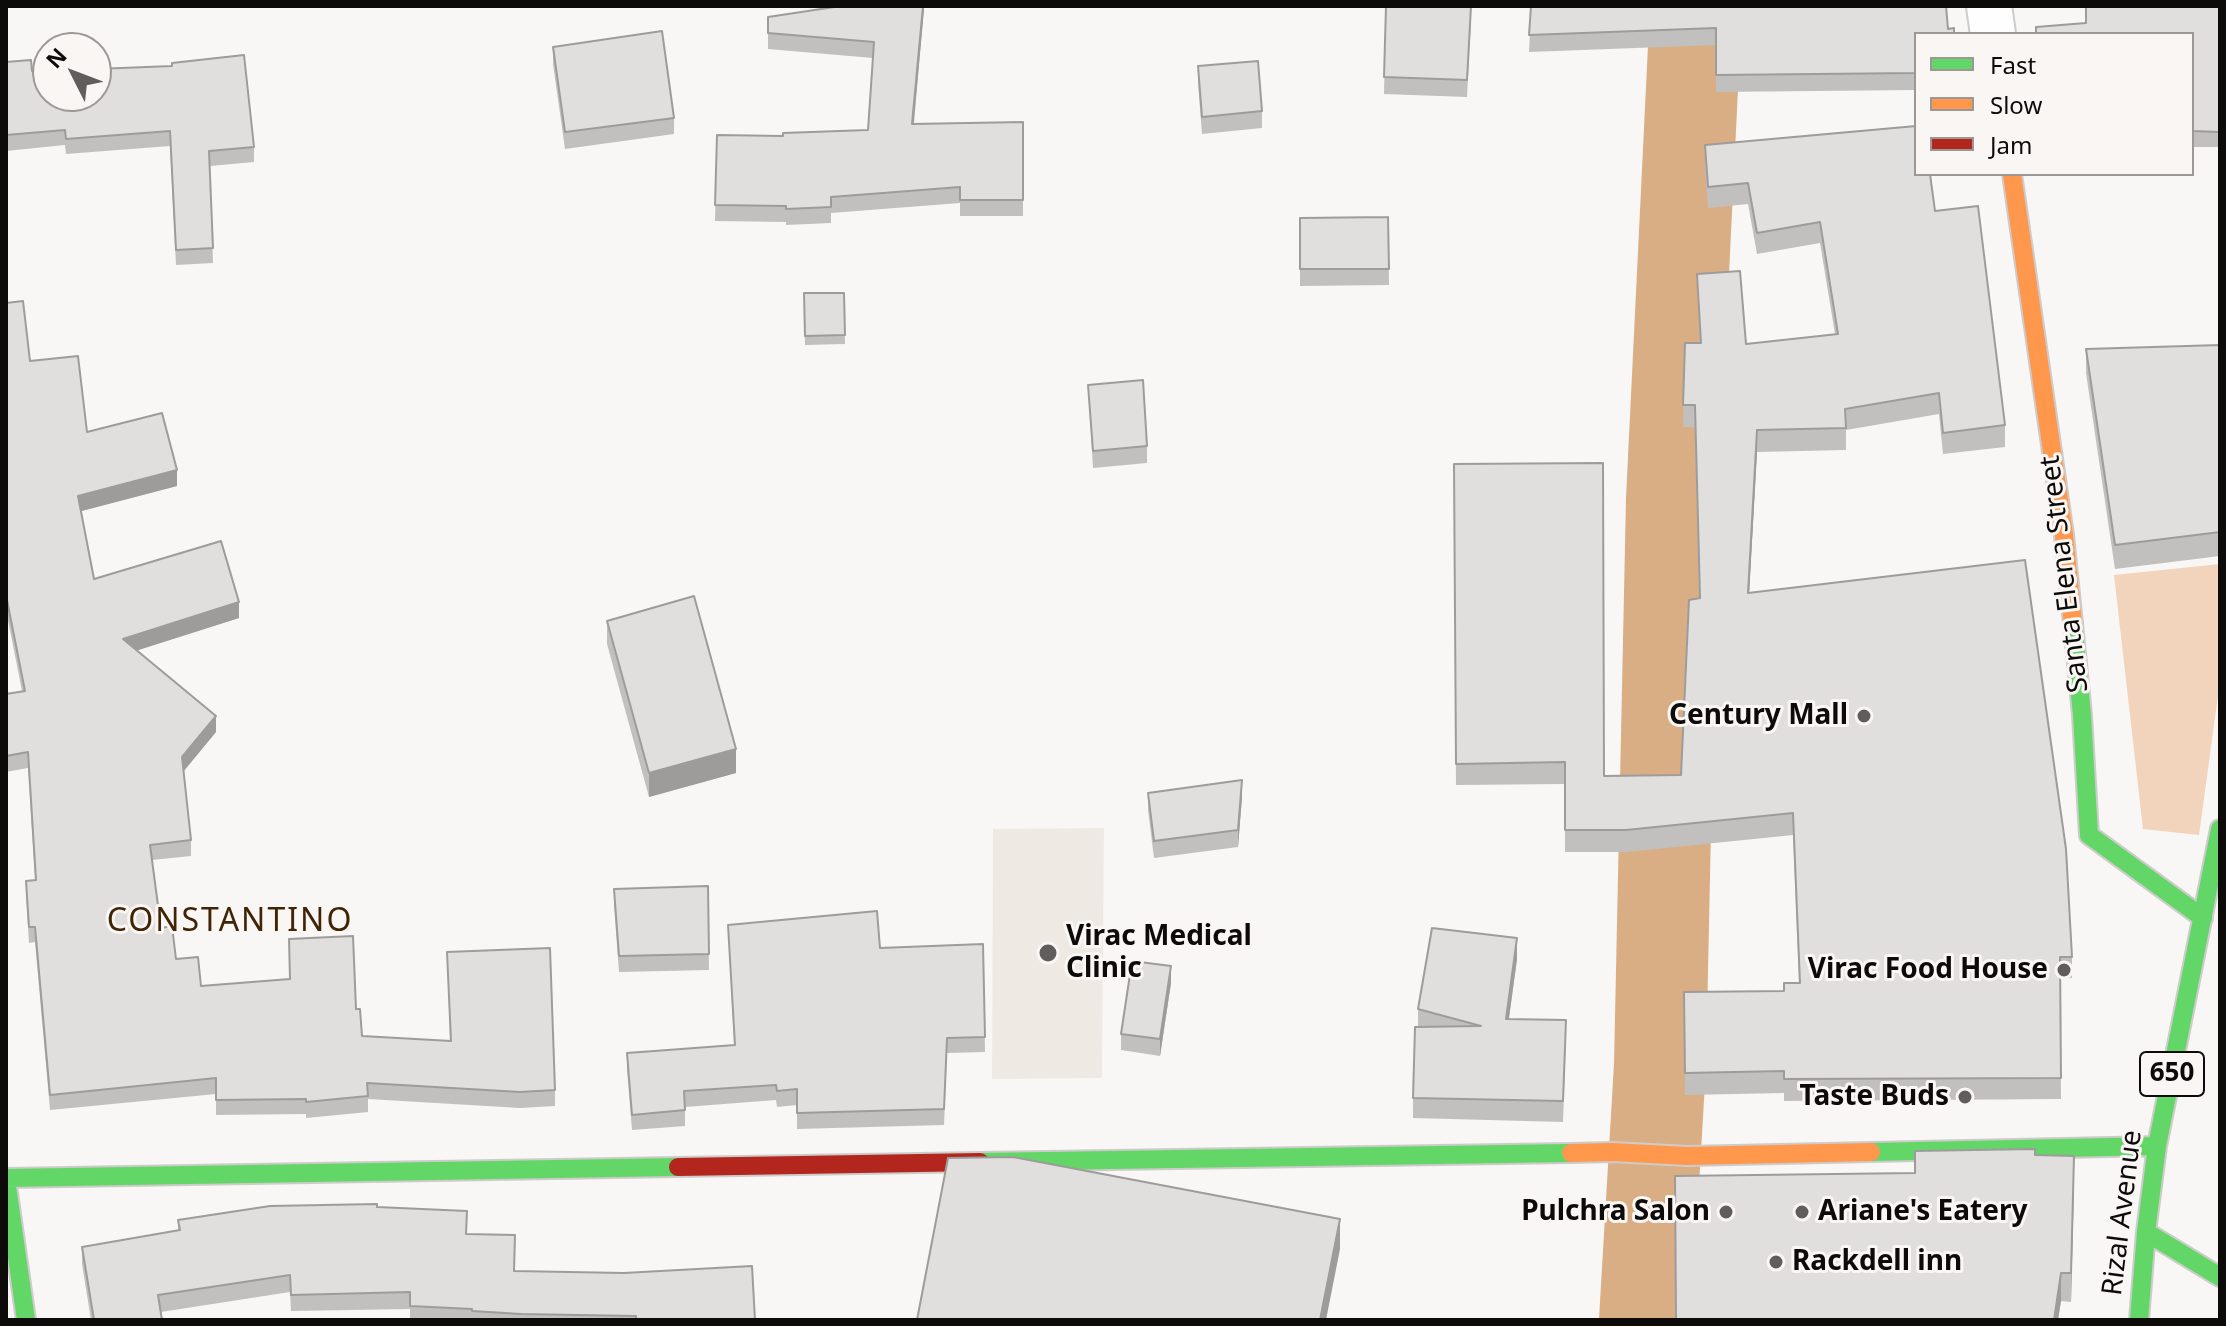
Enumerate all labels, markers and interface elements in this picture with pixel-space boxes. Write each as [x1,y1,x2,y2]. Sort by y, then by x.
north arrow [32,32,112,112]
legend [1914,32,2194,176]
text: N [39,41,73,74]
text: Fast [1990,48,2036,81]
text: Slow [1990,88,2042,121]
text: Jam [1990,128,2032,161]
street label: Santa Elena Street [2034,454,2096,694]
place label: Century Mall [1669,699,1848,733]
marker: Century Mall [1855,707,1873,725]
district label: CONSTANTINO [107,903,353,941]
place label: Virac Medical Clinic [1066,920,1252,986]
marker: Virac Medical Clinic [1037,942,1059,964]
place label: Virac Food House [1808,953,2048,987]
marker: Virac Food House [2055,961,2073,979]
road number: 650 [2140,1052,2204,1096]
place label: Taste Buds [1800,1080,1949,1114]
marker: Taste Buds [1956,1088,1974,1106]
street label: Rizal Avenue [2096,1128,2150,1298]
place label: Pulchra Salon [1521,1195,1710,1229]
place label: Ariane's Eatery [1818,1195,2027,1229]
marker: Pulchra Salon [1717,1203,1735,1221]
marker: Ariane's Eatery [1793,1203,1811,1221]
place label: Rackdell inn [1792,1245,1962,1279]
marker: Rackdell inn [1767,1253,1785,1271]

